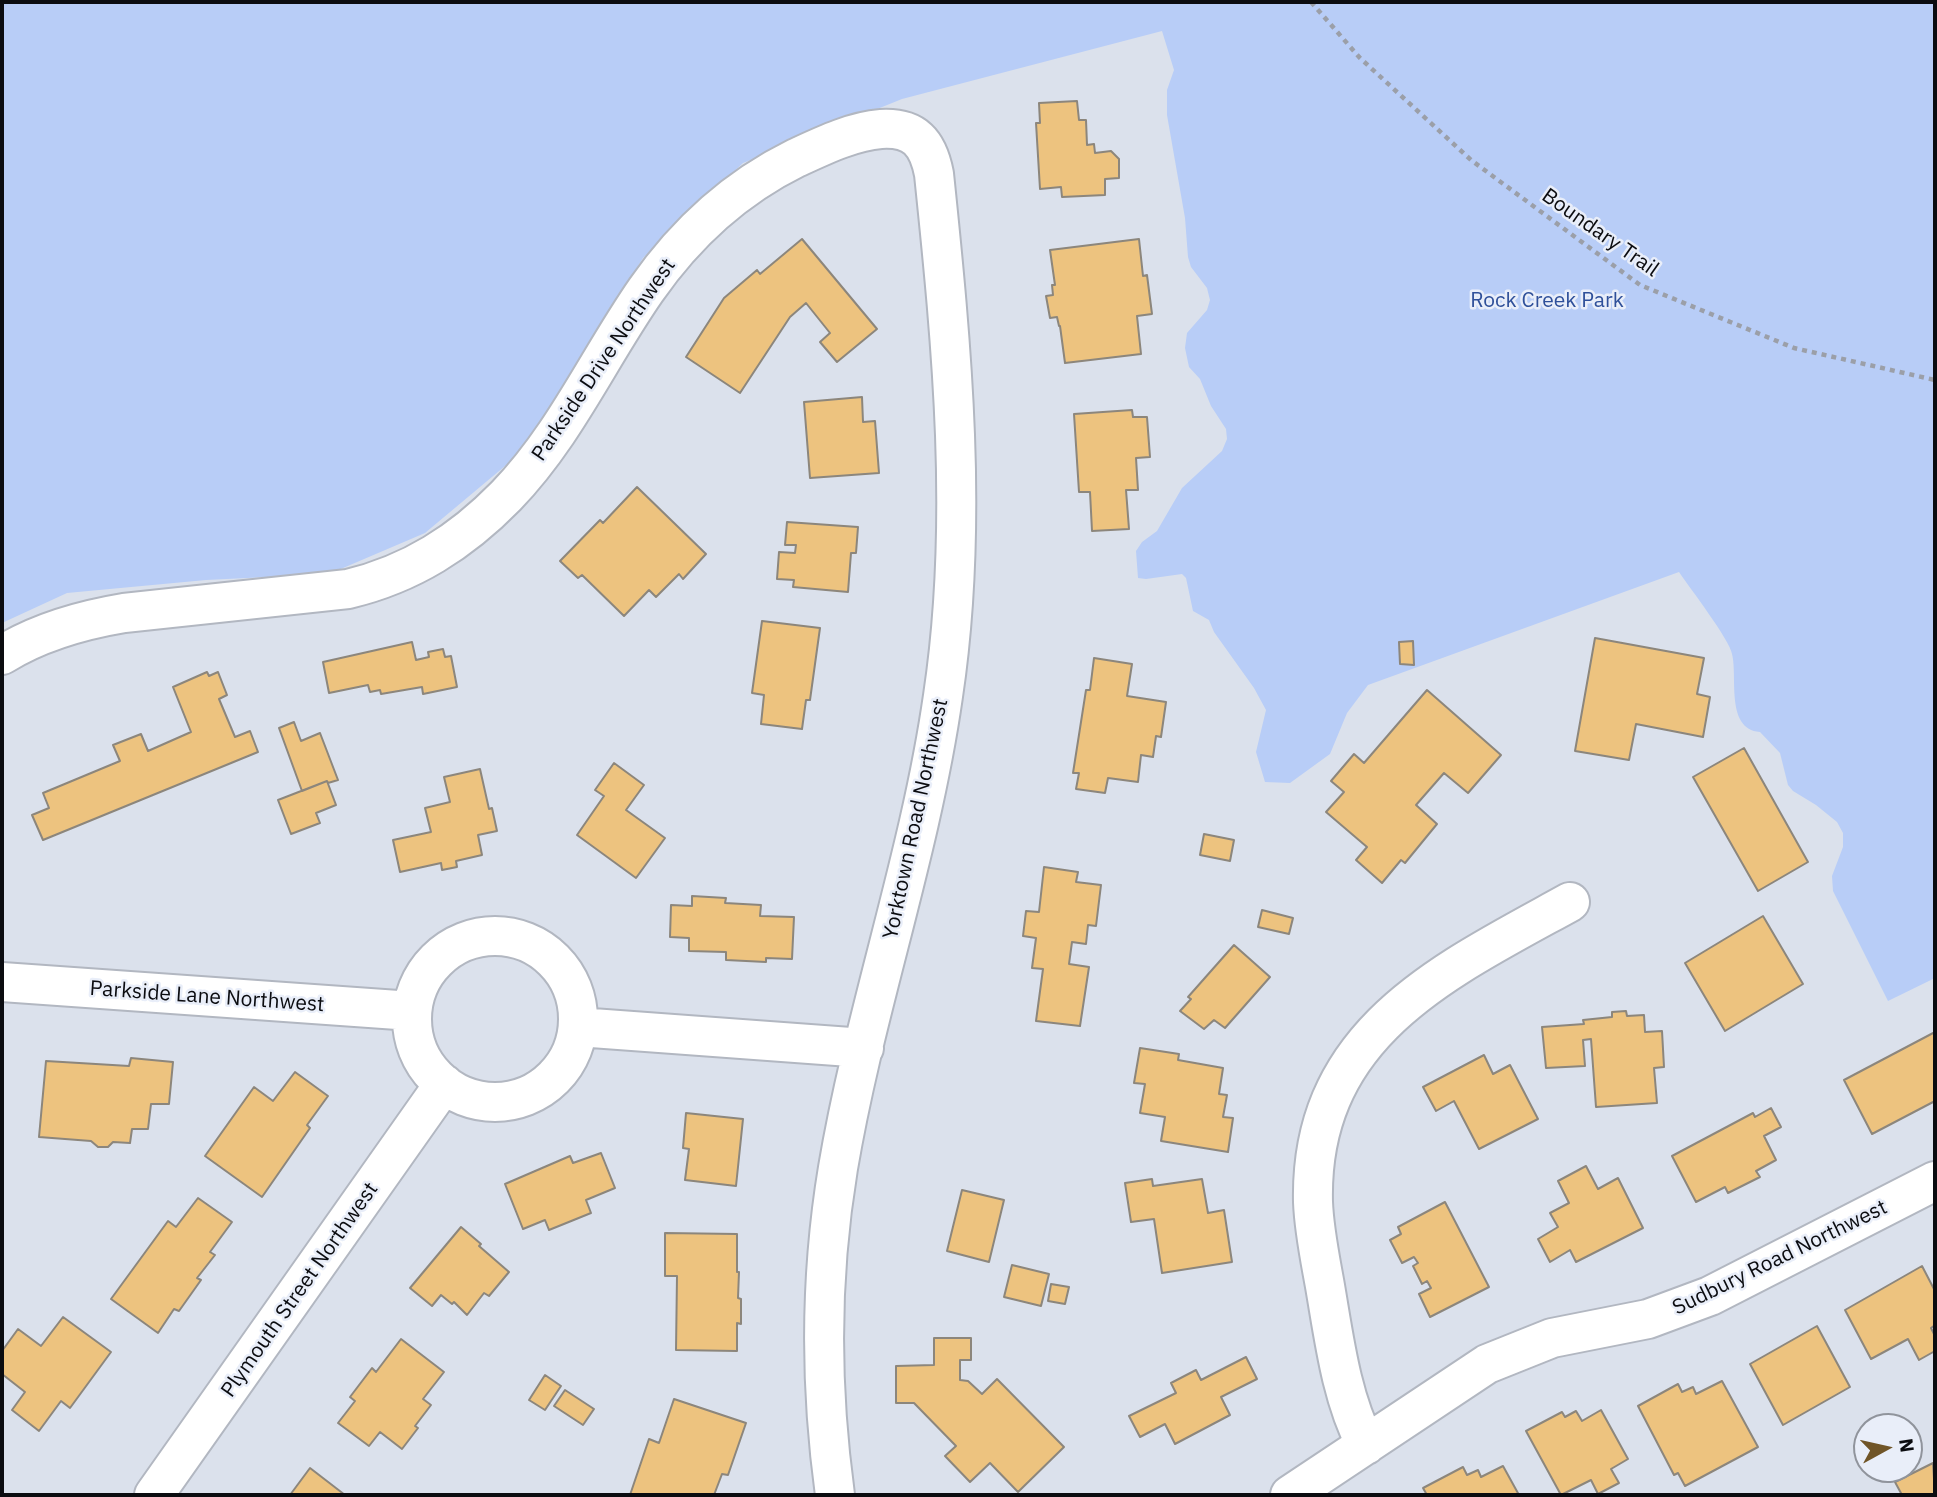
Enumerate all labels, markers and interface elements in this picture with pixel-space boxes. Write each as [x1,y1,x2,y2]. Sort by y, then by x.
street label: Boundary Trail [1537,183,1663,283]
street label: Parkside Drive Northwest [527,254,681,466]
park label: Rock Creek Park [1470,288,1624,314]
street label: Yorktown Road Northwest [878,696,954,942]
street label: Parkside Lane Northwest [89,976,325,1018]
street label: Plymouth Street Northwest [216,1178,384,1402]
street label: Sudbury Road Northwest [1669,1195,1891,1321]
north arrow [1853,1413,1923,1483]
text: N [1894,1437,1920,1454]

